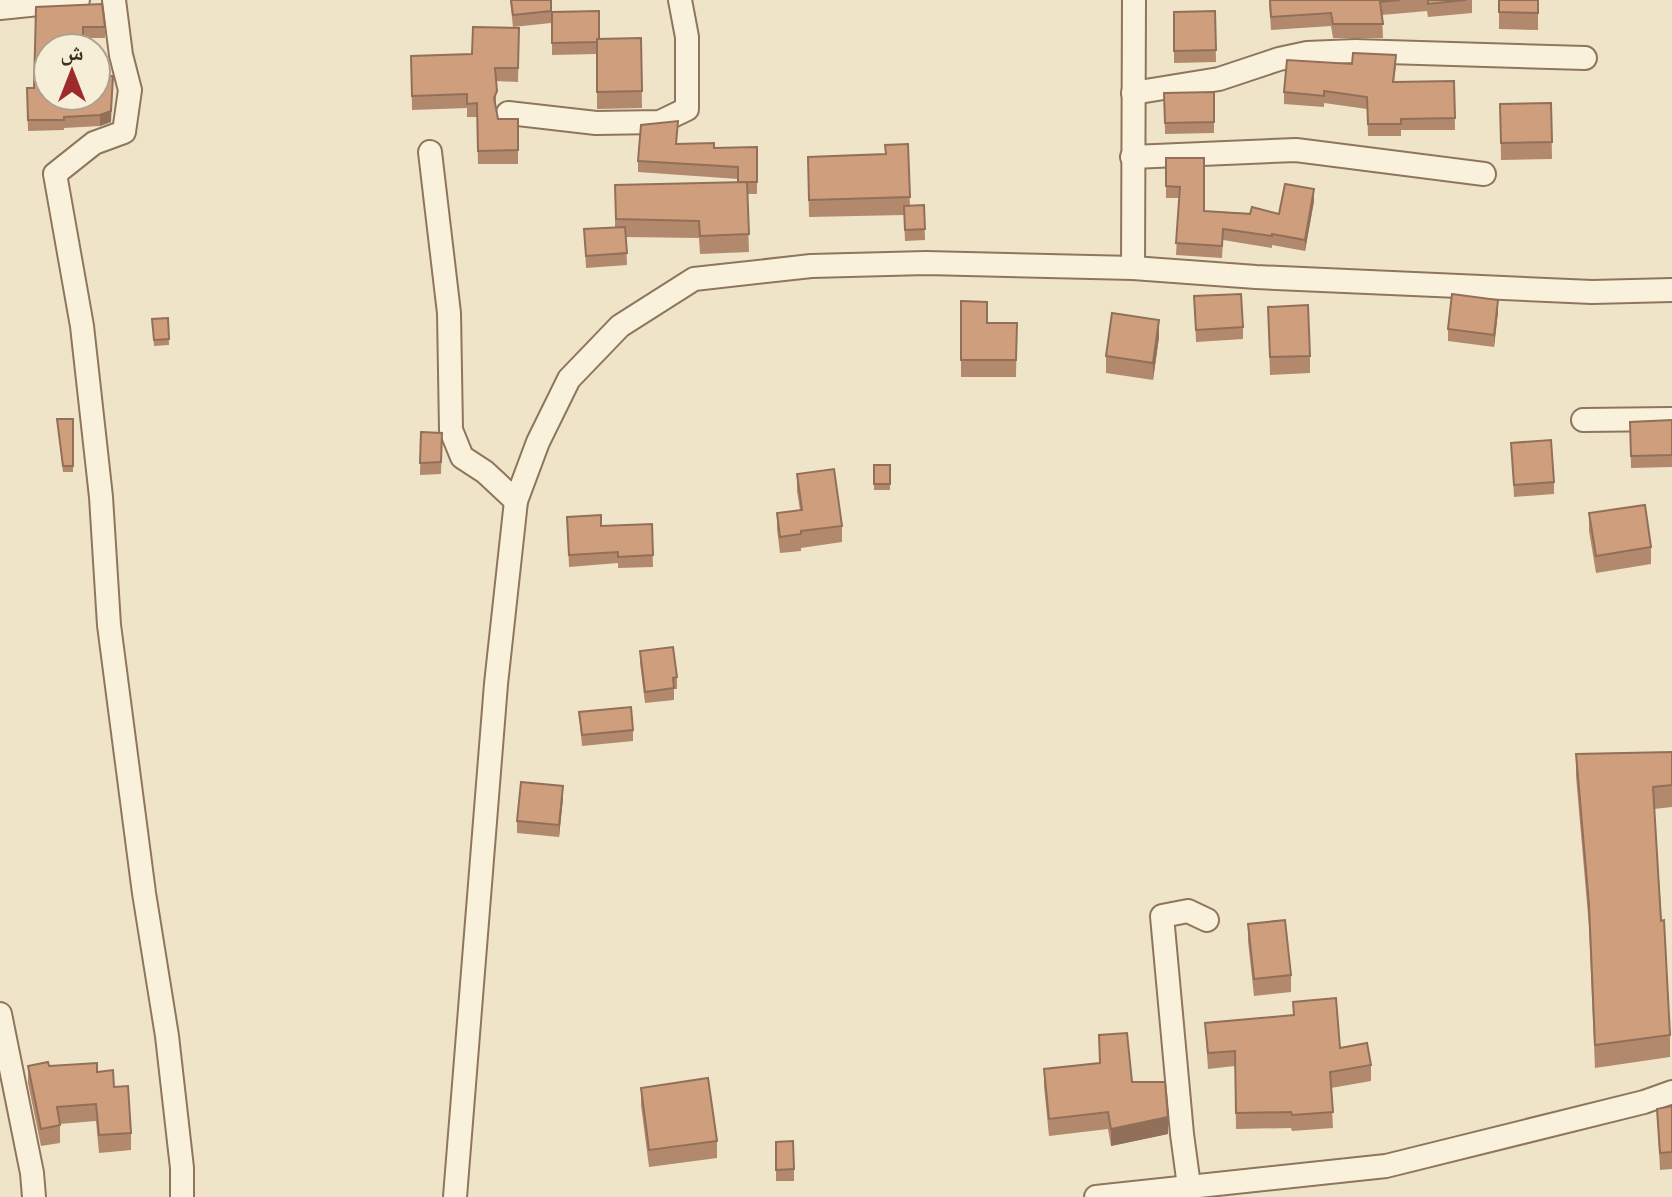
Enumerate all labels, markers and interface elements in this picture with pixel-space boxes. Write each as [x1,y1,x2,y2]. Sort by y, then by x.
north arrow [32,32,112,112]
text: ش [60,40,84,66]

